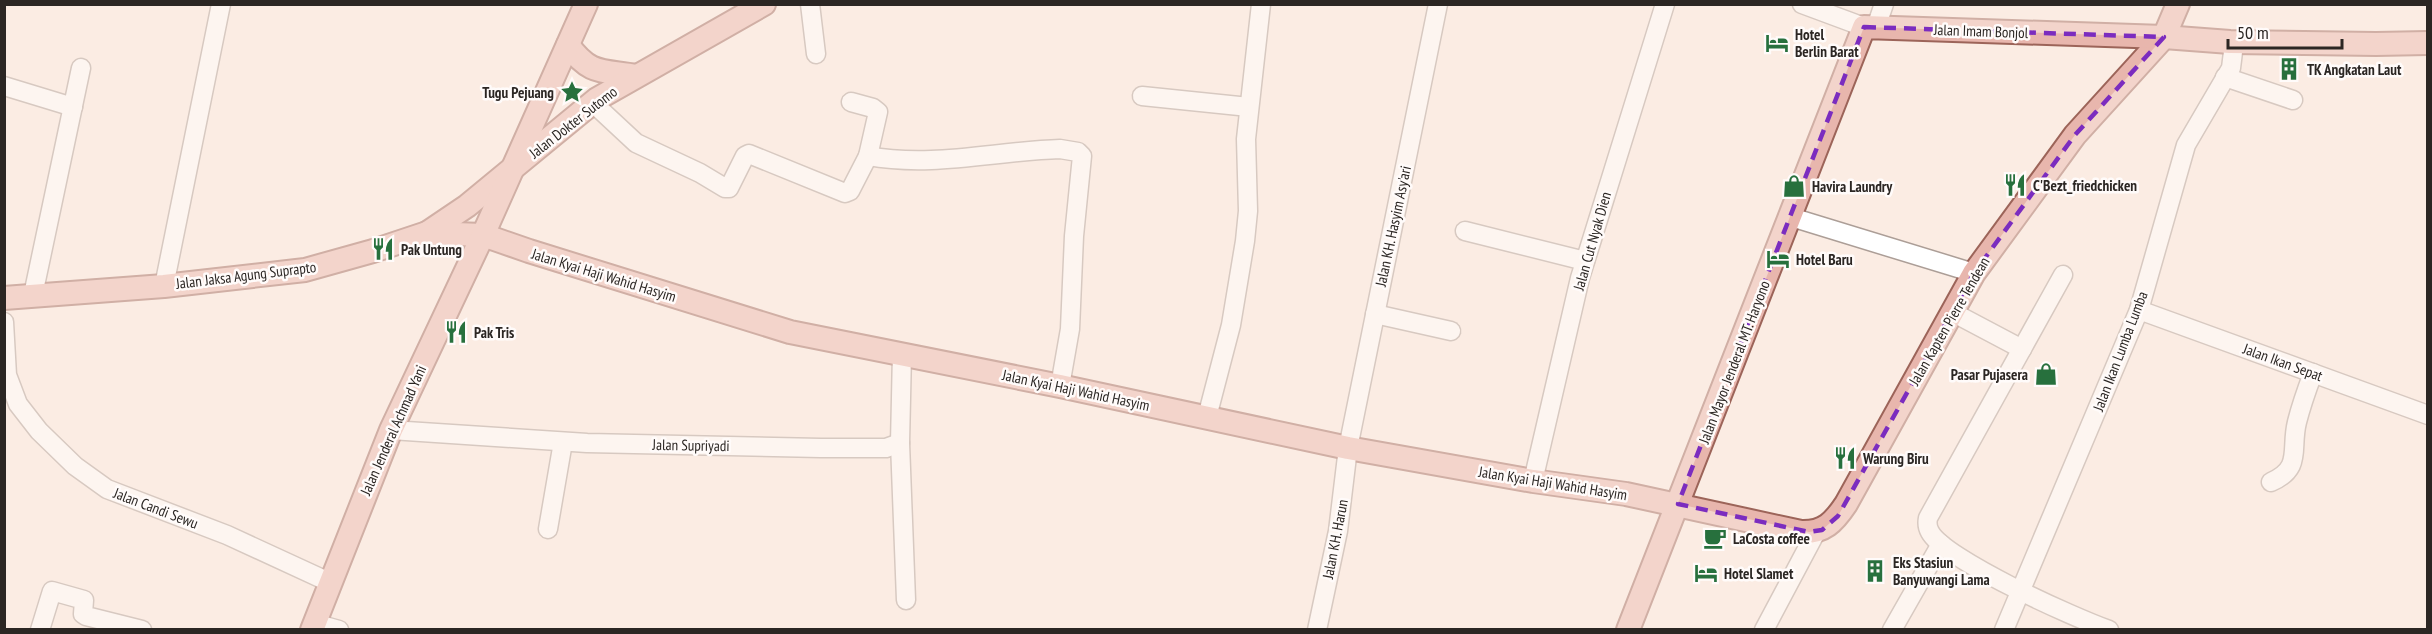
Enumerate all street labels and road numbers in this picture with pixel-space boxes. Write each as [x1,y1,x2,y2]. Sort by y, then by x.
street label: Jalan Imam Bonjol [1932,20,2029,42]
street label: Jalan Dokter Sutomo [525,82,621,163]
street label: Jalan KH. Hasyim Asy'ari [1371,164,1415,289]
street label: Jalan Cut Nyak Dien [1569,190,1615,293]
street label: Jalan Kyai Haji Wahid Hasyim [529,244,679,306]
street label: Jalan Kapten Pierre Tendean [1904,253,1994,389]
street label: Jalan Jaksa Agung Suprapto [174,257,317,293]
street label: Jalan Mayor Jenderal MT. Haryono [1694,278,1774,447]
street label: Jalan Ikan Lumba Lumba [2088,288,2152,415]
street label: Jalan Ikan Sepat [2240,338,2325,385]
street label: Jalan Jenderal Achmad Yani [355,362,430,499]
street label: Jalan Kyai Haji Wahid Hasyim [1000,365,1151,415]
street label: Jalan Supriyadi [651,435,730,455]
street label: Jalan Kyai Haji Wahid Hasyim [1476,462,1629,504]
street label: Jalan Candi Sewu [110,483,201,533]
street label: Jalan KH. Harun [1318,498,1352,581]

